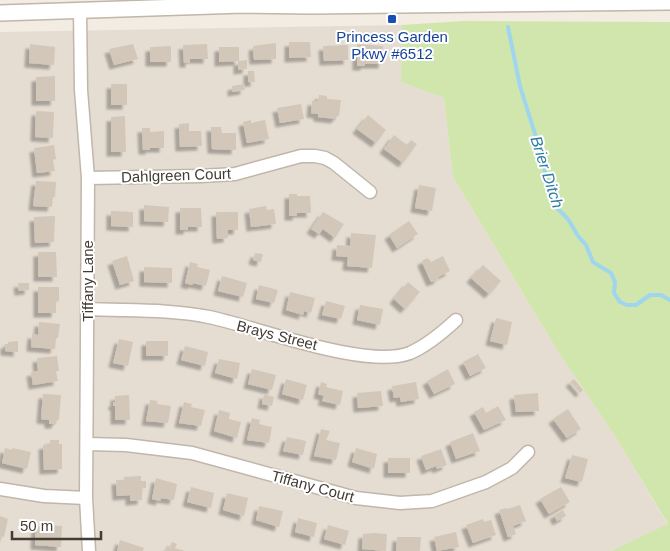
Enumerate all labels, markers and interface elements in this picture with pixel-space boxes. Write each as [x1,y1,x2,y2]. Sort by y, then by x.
marker: Princess Garden Pkwy #6512 [386,13,398,25]
place label: Princess Garden Pkwy #6512 [336,28,448,62]
water label: Brier Ditch [527,134,567,210]
street label: Dahlgreen Court [121,165,232,185]
street label: Tiffany Lane [79,240,96,322]
street label: Brays Street [235,317,320,353]
street label: Tiffany Court [270,467,357,505]
scale bar [12,508,101,540]
text: 50 m [20,517,53,534]

